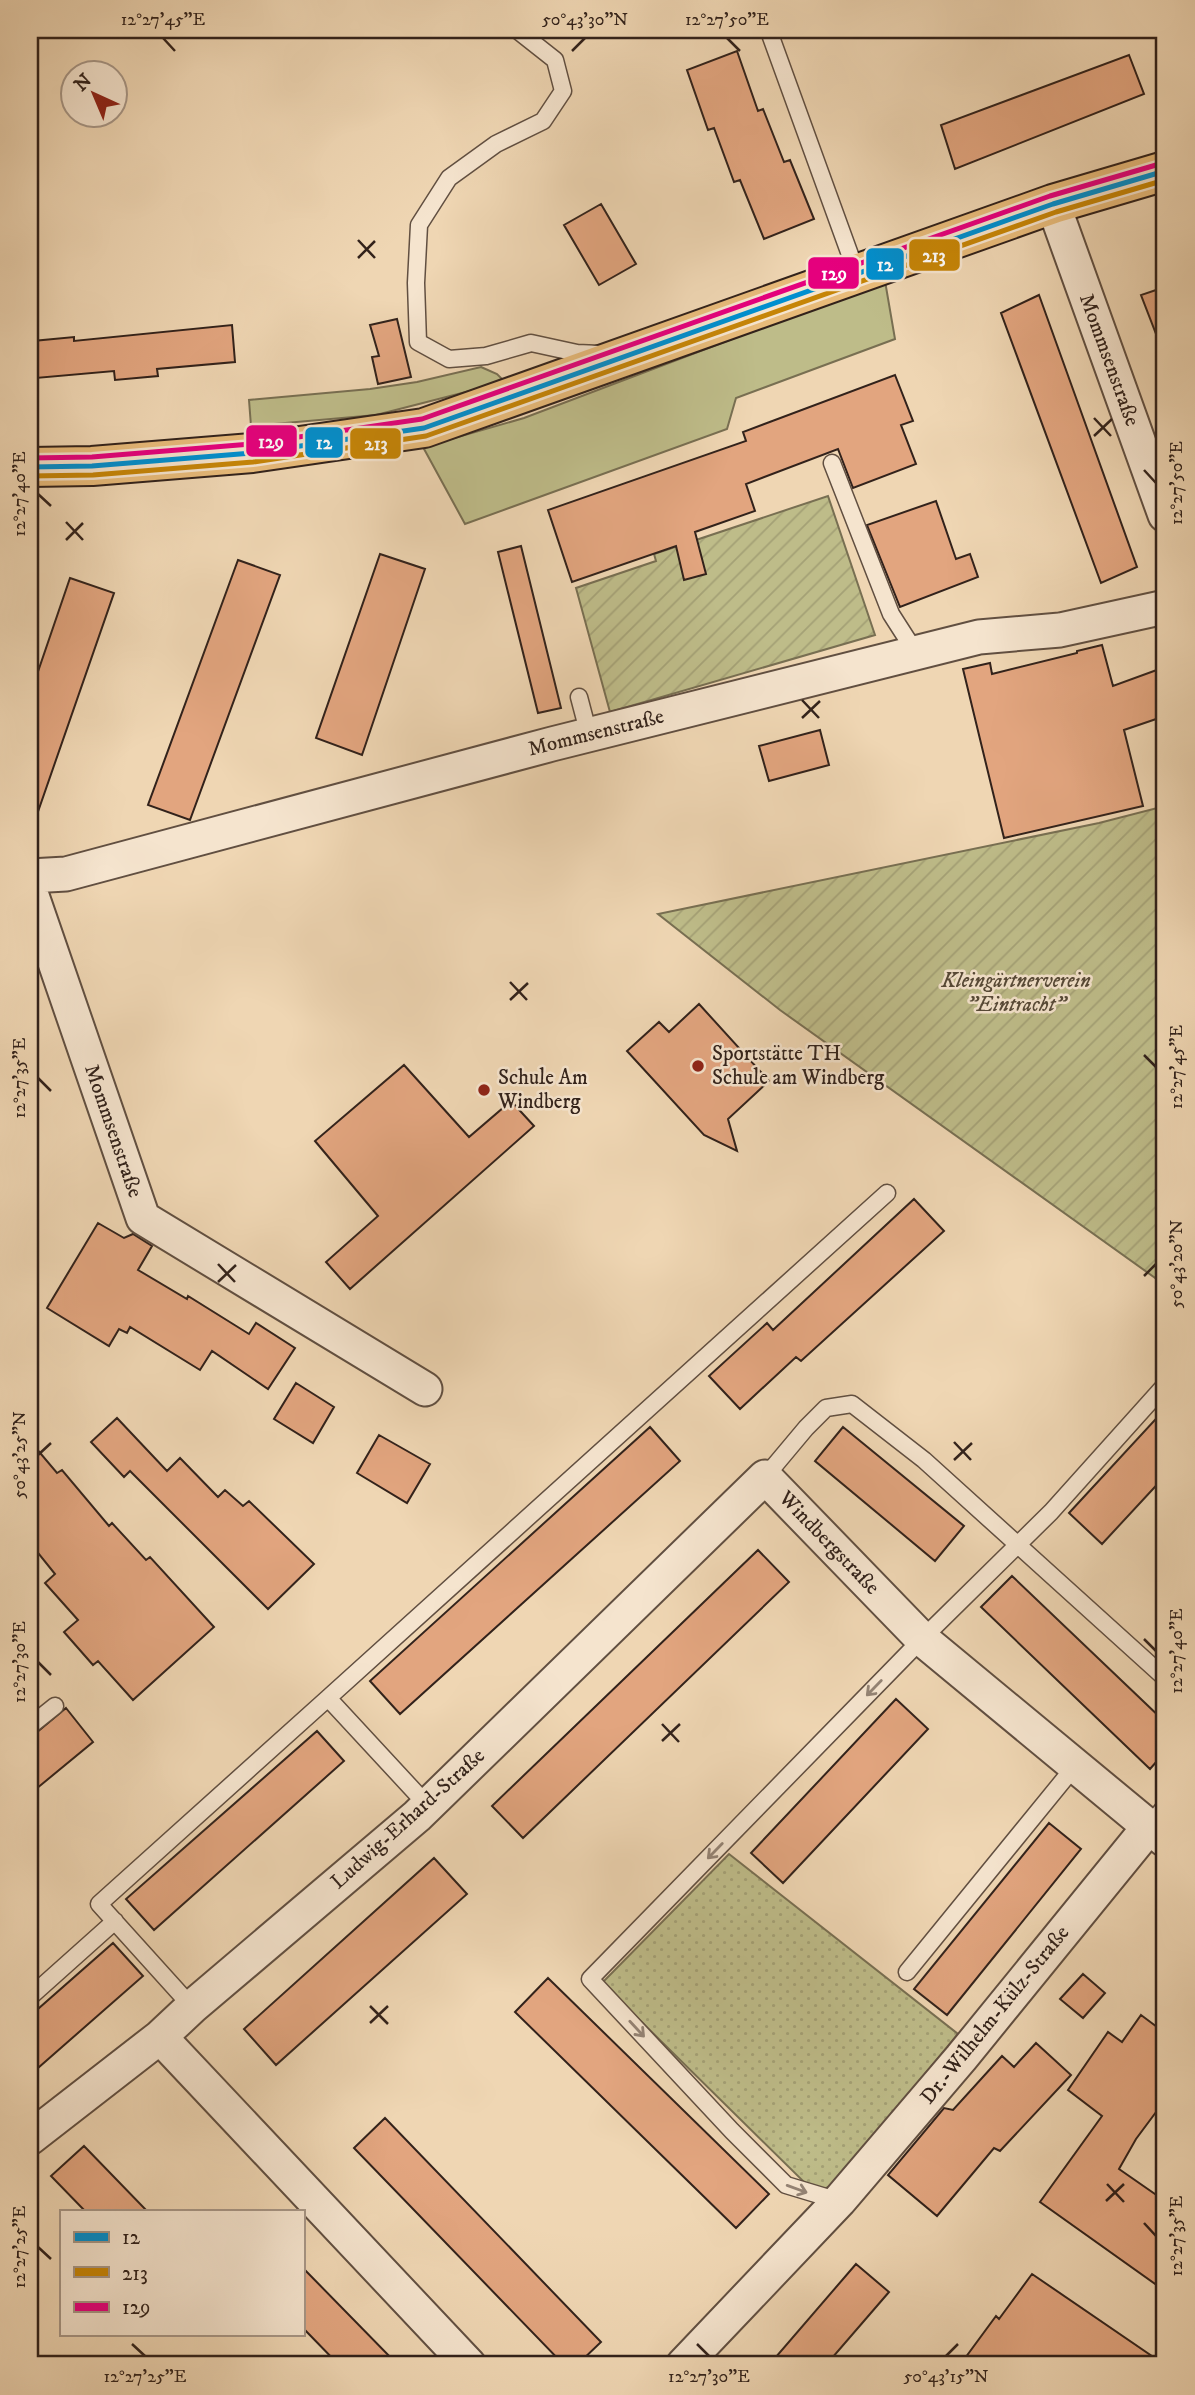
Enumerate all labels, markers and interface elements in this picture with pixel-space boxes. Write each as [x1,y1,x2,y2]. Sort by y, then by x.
text: 12°27'45"E [121,9,206,31]
text: 50°43'30"N [542,9,628,31]
text: 12°27'50"E [685,9,769,31]
north arrow [60,60,130,130]
text: N [70,69,97,97]
line badge: 213 [908,238,961,272]
text: 213 [922,245,946,268]
line badge: 12 [865,247,905,281]
text: 12 [877,254,894,277]
line badge: 129 [807,256,860,290]
text: 129 [821,263,847,286]
street label: Mommsenstraße [1073,290,1145,430]
line badge: 129 [245,424,298,458]
line badge: 12 [304,426,344,459]
line badge: 213 [349,427,402,460]
text: 129 [258,431,284,454]
text: 12 [316,432,333,455]
text: 213 [364,433,388,456]
text: 12°27'50"E [1166,441,1188,525]
text: 12°27'40"E [9,451,31,537]
street label: Mommsenstraße [525,703,667,762]
park label: Kleingärtnerverein "Eintracht" [940,968,1091,1018]
text: 12°27'45"E [1166,1024,1188,1109]
text: 12°27'35"E [9,1037,31,1119]
place label: Sportstätte TH Schule am Windberg [712,1041,885,1091]
marker: Sportstätte TH Schule am Windberg [690,1058,706,1074]
street label: Mommsenstraße [78,1061,148,1201]
place label: Schule Am Windberg [497,1065,588,1115]
marker: Schule Am Windberg [476,1082,492,1098]
text: 50°43'20"N [1166,1220,1188,1308]
text: 50°43'25"N [9,1411,31,1499]
street label: Windbergstraße [772,1485,885,1601]
text: 12°27'40"E [1166,1608,1188,1694]
text: 12°27'30"E [9,1621,31,1703]
one-way arrow [866,1679,883,1696]
street label: Ludwig-Erhard-Straße [326,1743,491,1895]
one-way arrow [707,1842,724,1859]
street label: Dr.-Wilhelm-Külz-Straße [915,1920,1075,2110]
one-way arrow [628,2020,645,2037]
one-way arrow [785,2183,807,2196]
text: 12°27'35"E [1166,2195,1188,2277]
text: 12°27'25"E [9,2205,31,2289]
legend [60,2210,304,2336]
text: 12 [122,2225,141,2251]
text: 213 [122,2261,148,2287]
text: 129 [122,2295,151,2321]
text: 12°27'25"E [103,2366,187,2388]
text: 12°27'30"E [668,2366,750,2388]
text: 50°43'15"N [903,2366,989,2388]

